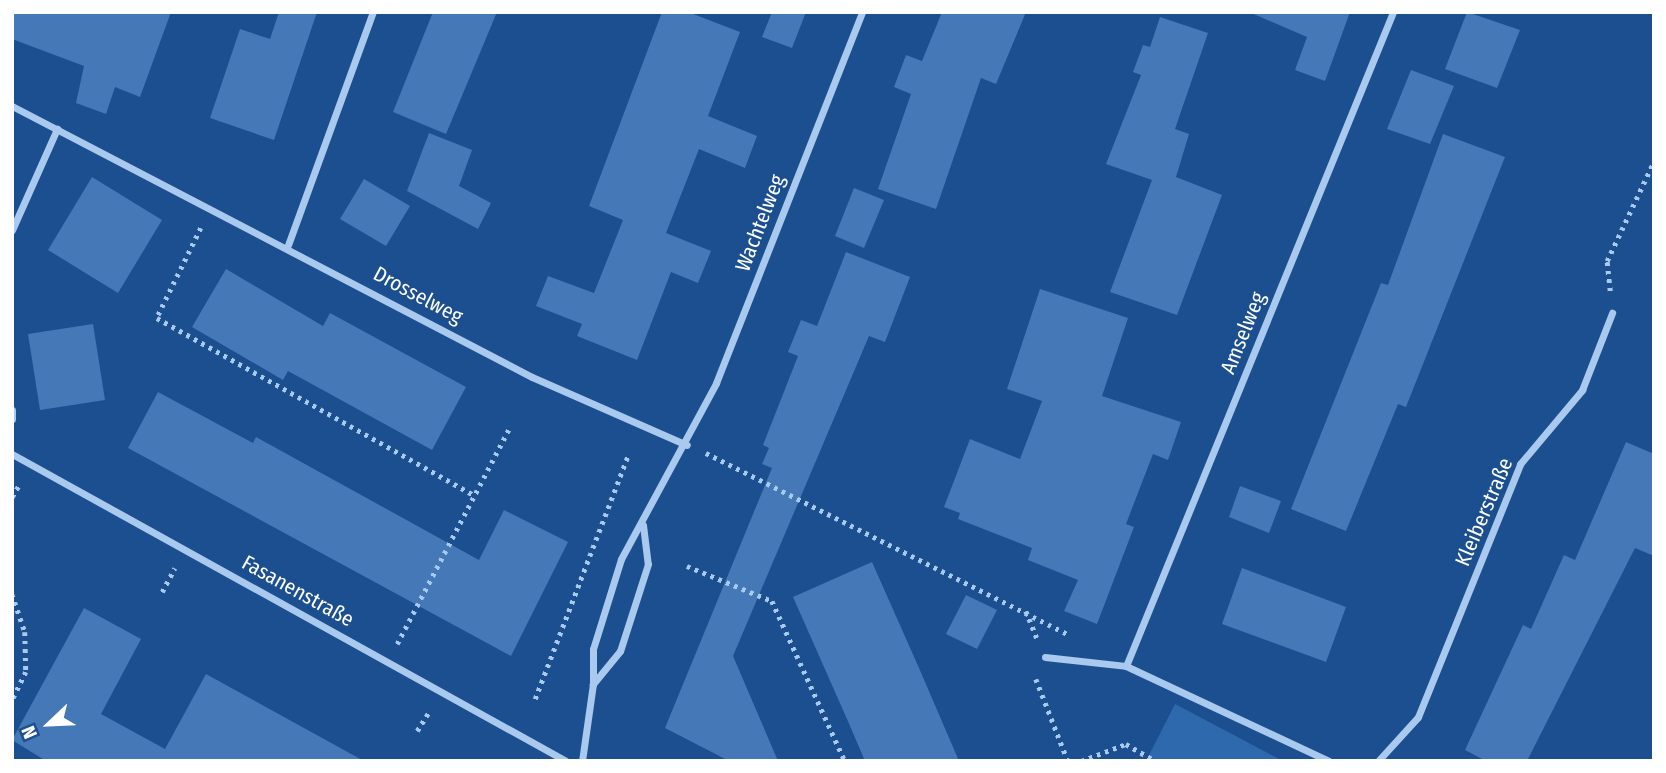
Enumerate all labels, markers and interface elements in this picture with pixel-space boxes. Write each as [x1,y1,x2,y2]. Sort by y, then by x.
street label: Wachtelweg [730,171,790,275]
street label: Drosselweg [369,261,467,329]
street label: Amselweg [1215,288,1271,378]
street label: Kleiberstraße [1450,454,1518,570]
street label: Fasanenstraße [238,550,358,632]
north arrow [14,689,84,759]
text: N [16,723,42,742]

